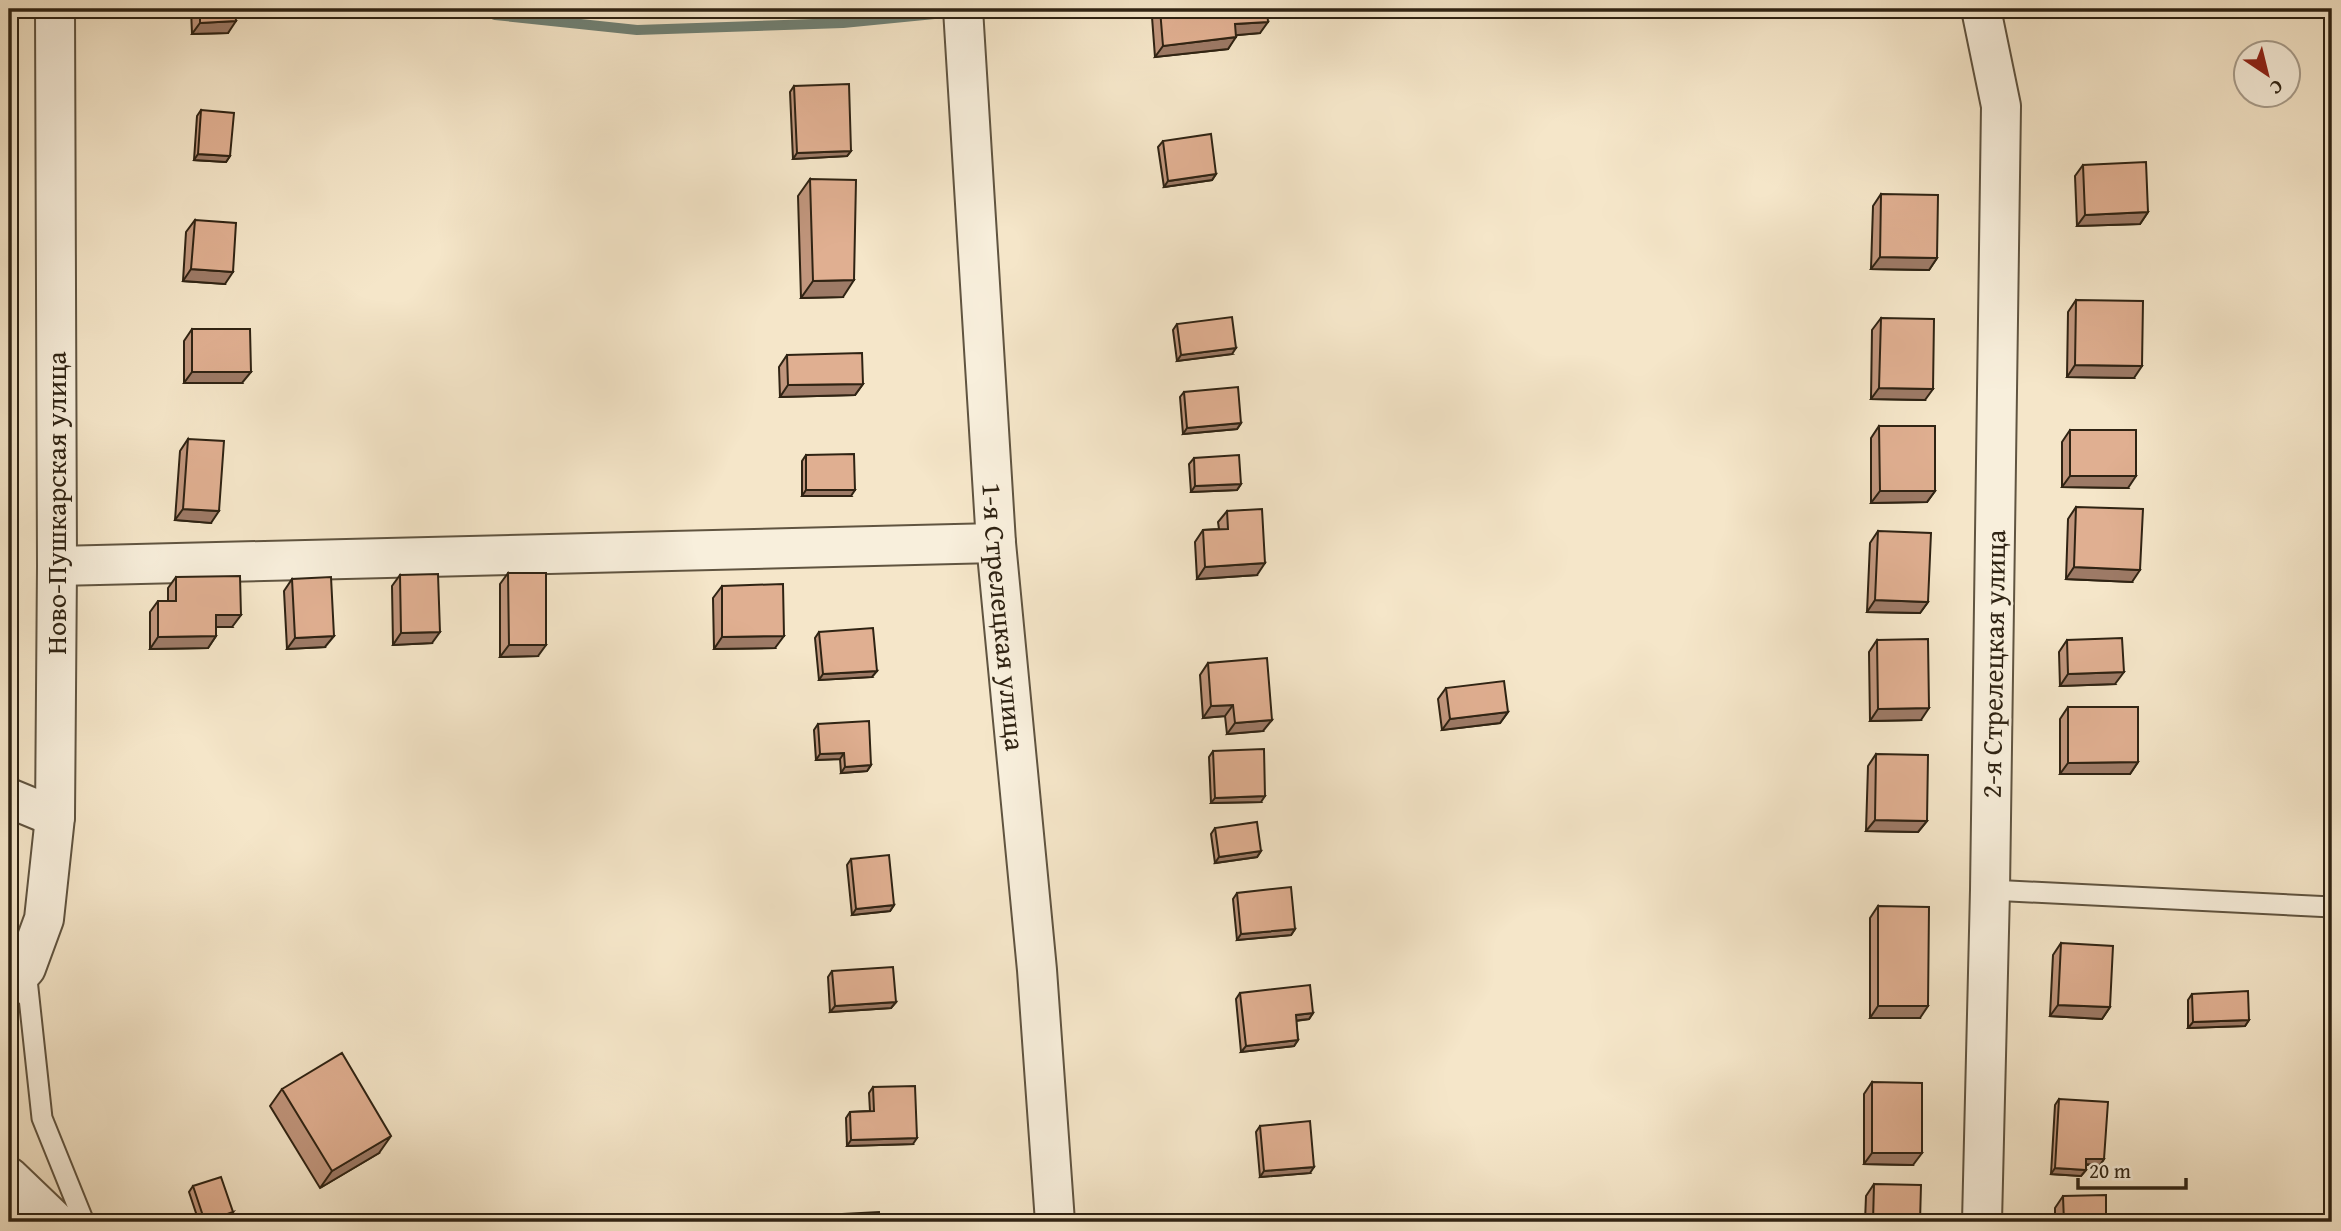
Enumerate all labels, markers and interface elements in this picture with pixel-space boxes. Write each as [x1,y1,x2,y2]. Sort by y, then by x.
north arrow [2232,38,2302,108]
text: С [2264,73,2289,103]
street label: Ново-Пушкарская улица [35,351,76,655]
street label: 1-я Стрелецкая улица [972,481,1037,753]
street label: 2-я Стрелецкая улица [1970,529,2015,799]
scale bar [2078,1147,2187,1191]
text: 20 m [2089,1155,2131,1186]

